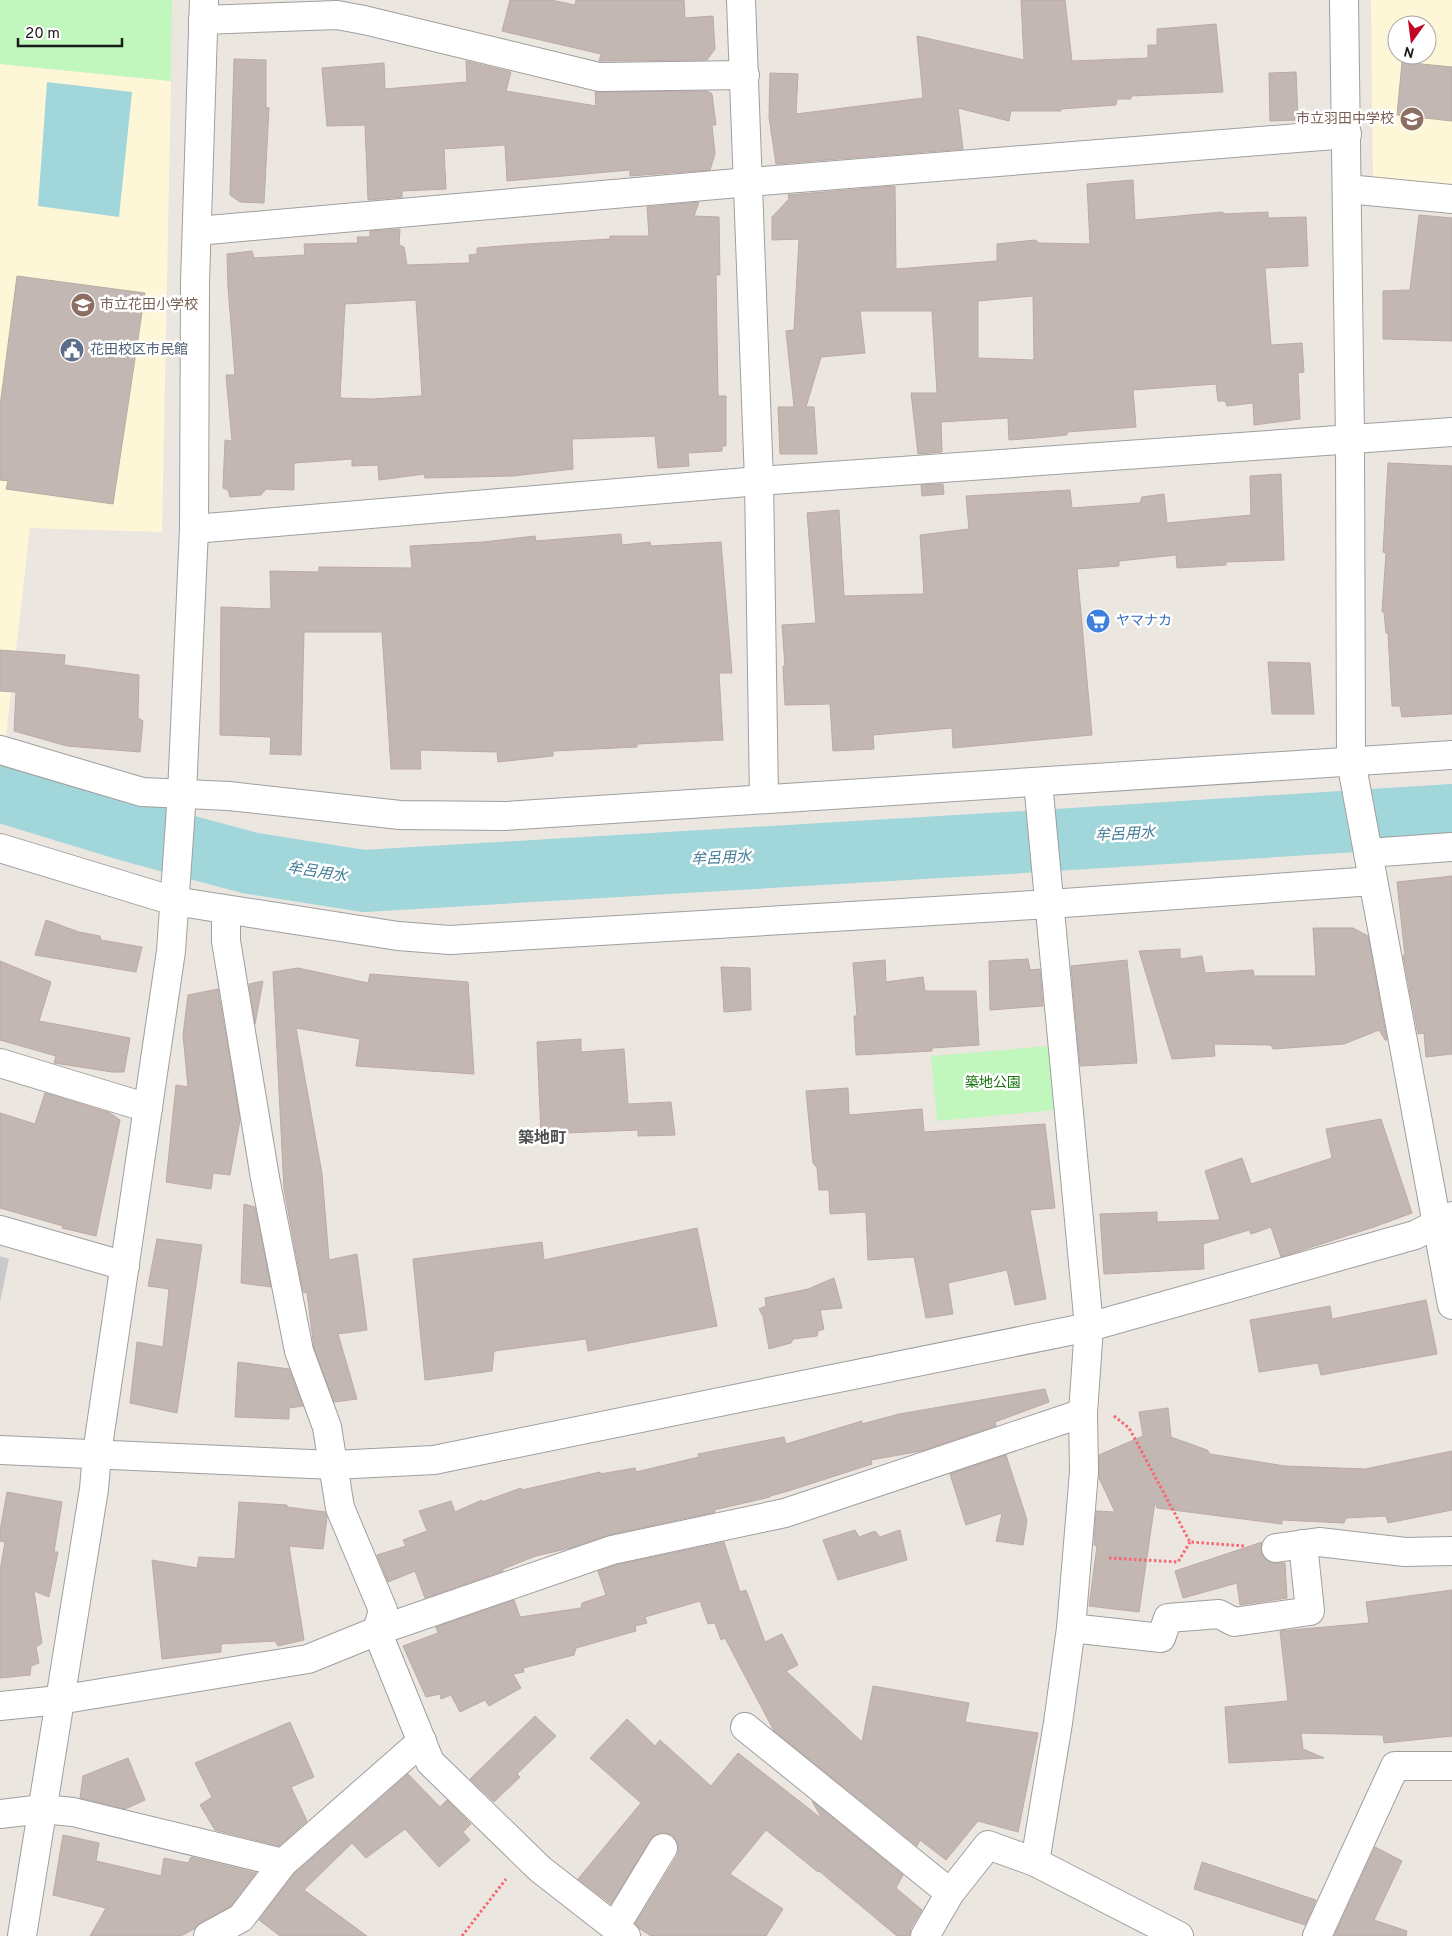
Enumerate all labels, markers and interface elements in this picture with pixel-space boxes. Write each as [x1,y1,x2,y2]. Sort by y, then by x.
scale bar [18,15,121,47]
north arrow [1387,15,1437,65]
text: 20 m [25,25,60,44]
text: N [1402,42,1416,61]
school or university icon: 市立羽田中学校 [1399,106,1425,132]
place label: 市立羽田中学校 [1296,111,1394,128]
school or university icon: 市立花田小学校 [70,292,96,318]
place label: 市立花田小学校 [100,297,198,314]
public building icon: 花田校区市民館 [59,337,85,363]
place label: 花田校区市民館 [90,342,188,359]
supermarket icon: ヤマナカ [1085,608,1111,634]
place label: ヤマナカ [1116,613,1172,630]
water label: 牟呂用水 [1095,824,1157,846]
water label: 牟呂用水 [691,848,753,870]
water label: 牟呂用水 [286,859,350,887]
park label: 築地公園 [965,1075,1021,1092]
district label: 築地町 [518,1129,566,1149]

